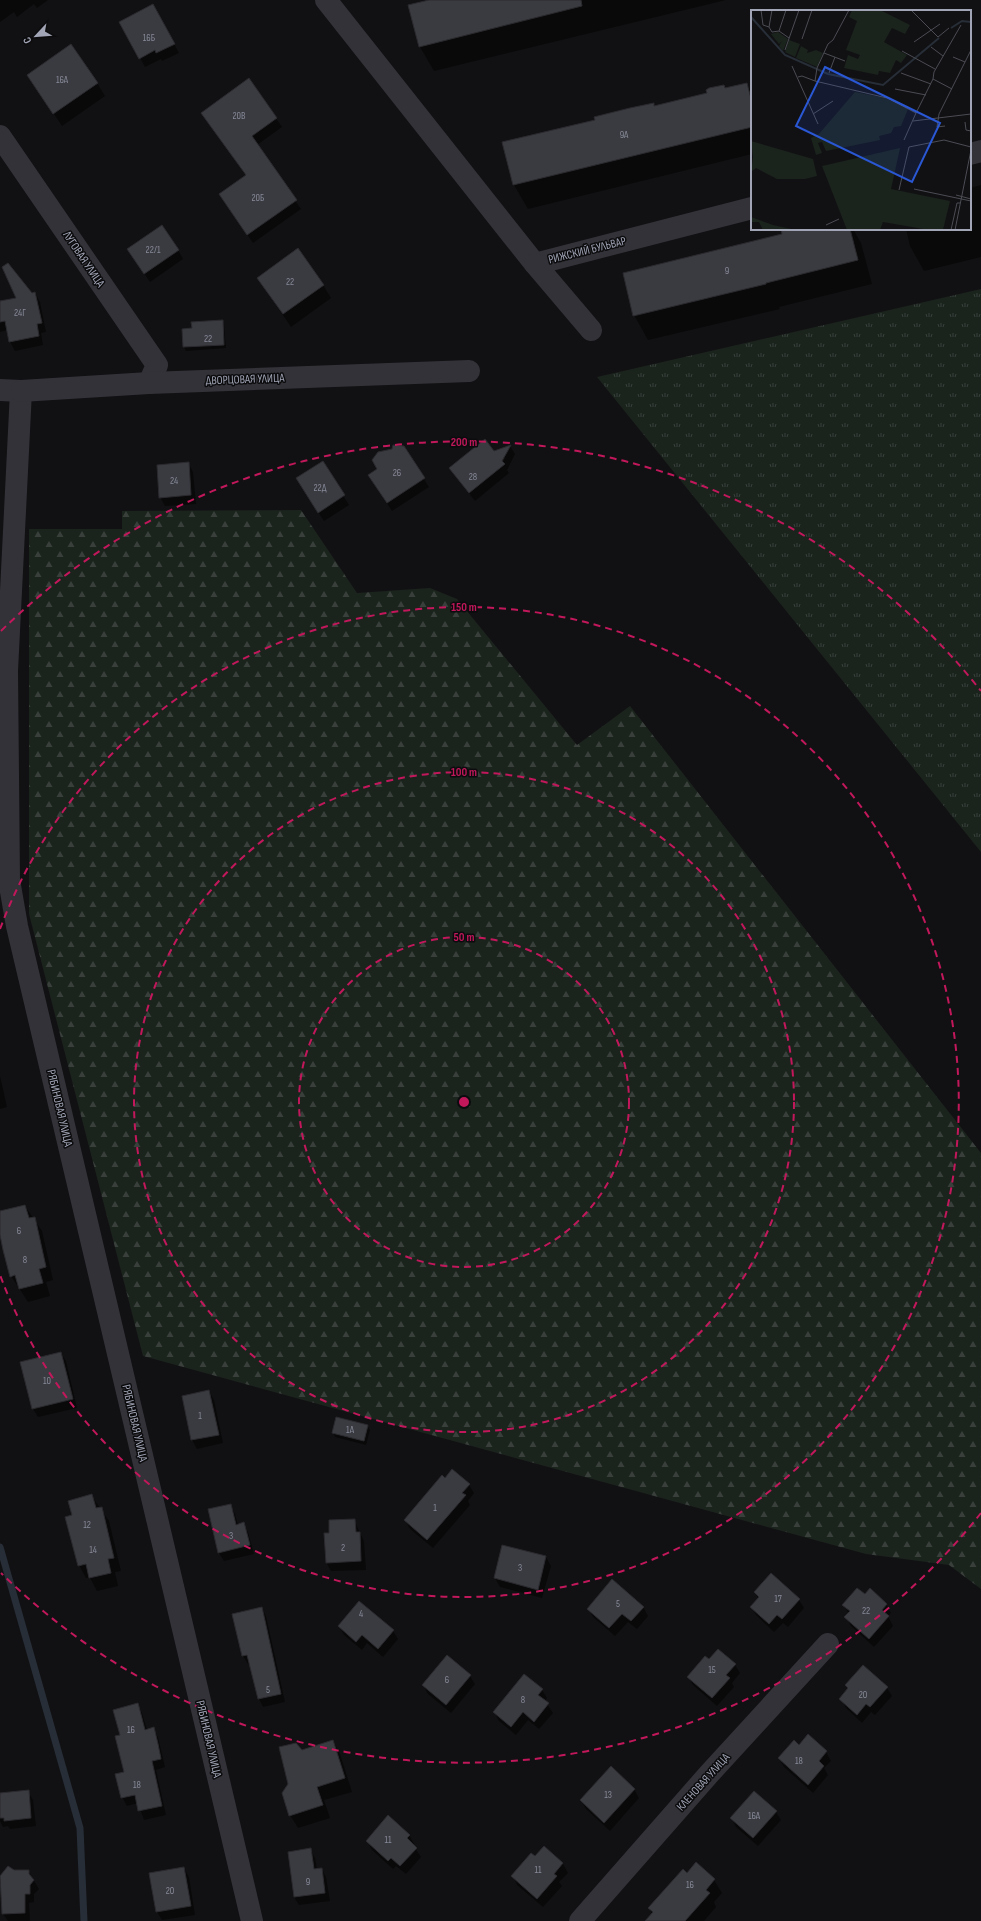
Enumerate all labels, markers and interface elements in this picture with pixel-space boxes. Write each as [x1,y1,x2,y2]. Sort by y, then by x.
inset map [751,10,971,230]
north arrow [16,16,56,56]
house number: 16Б [143,32,156,44]
text: С [20,34,35,46]
house number: 16А [56,74,69,86]
house number: 20В [232,110,246,122]
house number: 9А [620,129,629,141]
house number: 20Б [252,192,265,204]
street label: ЛУГОВАЯ УЛИЦА [59,227,108,291]
street label: РИЖСКИЙ БУЛЬВАР [547,234,628,267]
house number: 22/1 [146,244,161,256]
house number: 9 [725,265,729,277]
house number: 22 [286,276,294,288]
house number: 24Г [14,307,26,319]
house number: 22 [204,333,212,345]
street label: ДВОРЦОВАЯ УЛИЦА [205,371,286,388]
text: 200 m [451,435,477,450]
house number: 26 [393,467,401,479]
house number: 28 [469,471,477,483]
house number: 24 [170,475,178,487]
house number: 22Д [313,482,327,494]
text: 150 m [451,600,477,615]
text: 100 m [451,765,477,780]
text: 50 m [454,930,474,945]
street label: РЯБИНОВАЯ УЛИЦА [43,1068,76,1149]
centre of rings [457,1095,471,1109]
house number: 6 [17,1225,21,1237]
house number: 8 [23,1254,27,1266]
house number: 10 [43,1375,51,1387]
street label: РЯБИНОВАЯ УЛИЦА [118,1383,151,1464]
house number: 1 [198,1410,202,1422]
house number: 1А [346,1424,355,1436]
house number: 1 [433,1502,437,1514]
house number: 12 [83,1519,91,1531]
house number: 3 [229,1530,233,1542]
house number: 2 [341,1542,345,1554]
house number: 14 [89,1544,97,1556]
house number: 3 [518,1562,522,1574]
house number: 17 [774,1593,782,1605]
house number: 5 [616,1598,620,1610]
house number: 22 [862,1605,870,1617]
house number: 4 [359,1608,363,1620]
house number: 15 [708,1664,716,1676]
house number: 6 [445,1674,449,1686]
house number: 5 [266,1684,270,1696]
house number: 20 [859,1689,867,1701]
house number: 8 [521,1694,525,1706]
street label: РЯБИНОВАЯ УЛИЦА [192,1699,225,1780]
house number: 16 [127,1724,135,1736]
street label: КЛЕНОВАЯ УЛИЦА [674,1750,734,1814]
house number: 18 [795,1755,803,1767]
house number: 18 [133,1779,141,1791]
house number: 13 [604,1789,612,1801]
house number: 16А [748,1810,761,1822]
house number: 11 [385,1834,392,1846]
house number: 11 [535,1864,542,1876]
house number: 9 [306,1876,310,1888]
house number: 16 [686,1879,694,1891]
house number: 20 [166,1885,174,1897]

